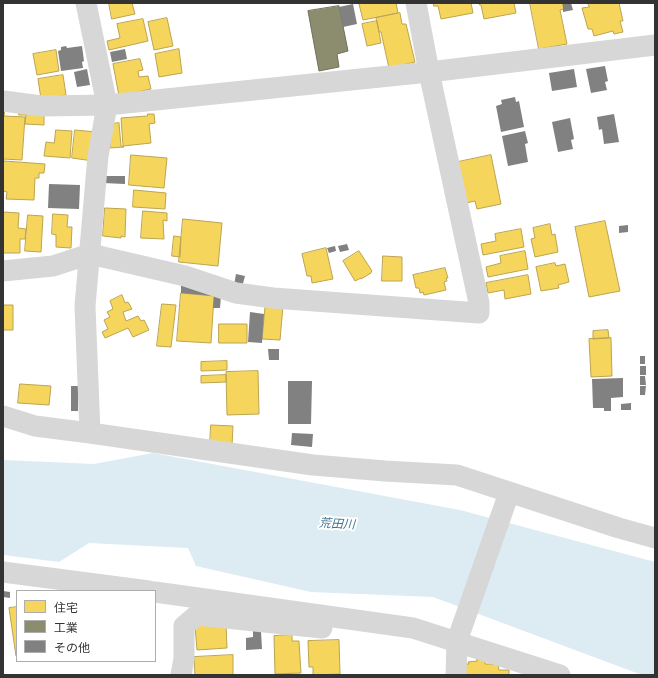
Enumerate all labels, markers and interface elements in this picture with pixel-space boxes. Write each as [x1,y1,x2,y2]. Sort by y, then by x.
water label: 荒田川 [319,516,355,532]
legend [16,590,156,662]
text: 住宅 [54,600,78,615]
text: 工業 [54,620,78,635]
text: その他 [54,640,90,655]

